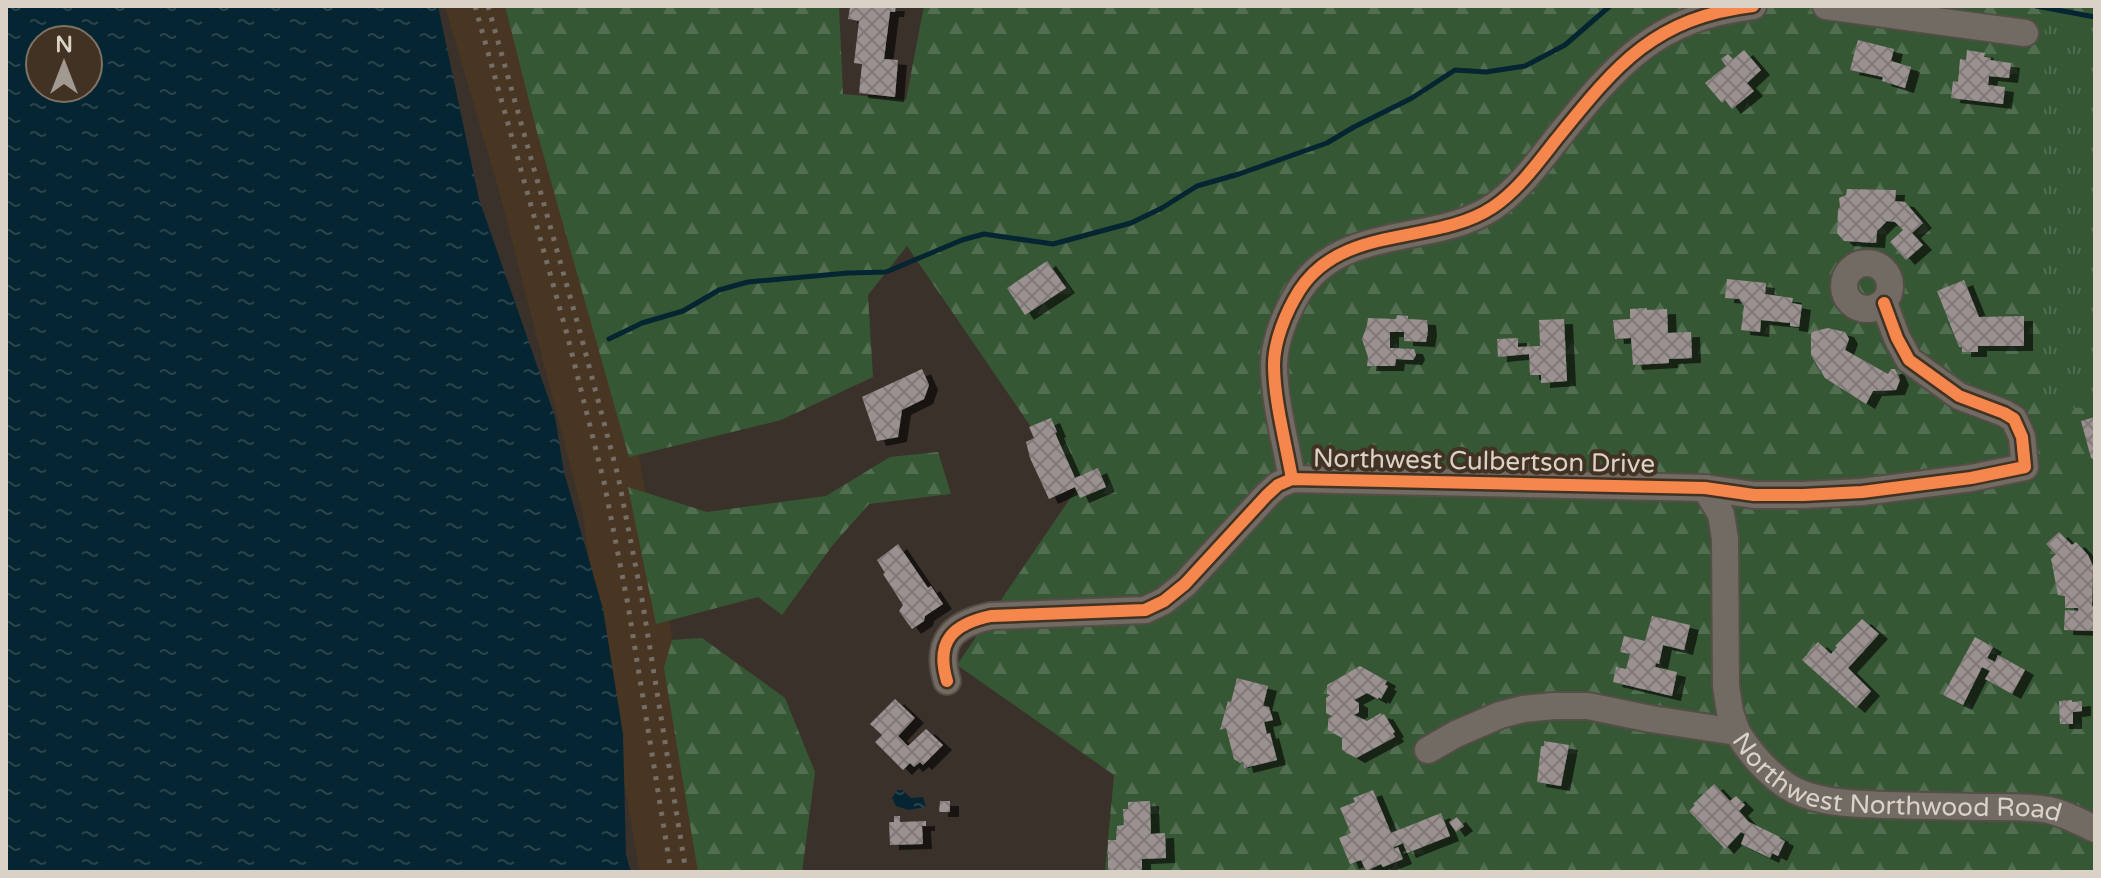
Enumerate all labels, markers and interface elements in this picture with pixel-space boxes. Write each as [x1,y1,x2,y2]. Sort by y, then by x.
north arrow [24,24,104,104]
text: N [55,32,73,58]
street label: Northwest Culbertson Drive [1313,443,1655,479]
street label: Northwest Northwood Road [1726,726,2065,828]

